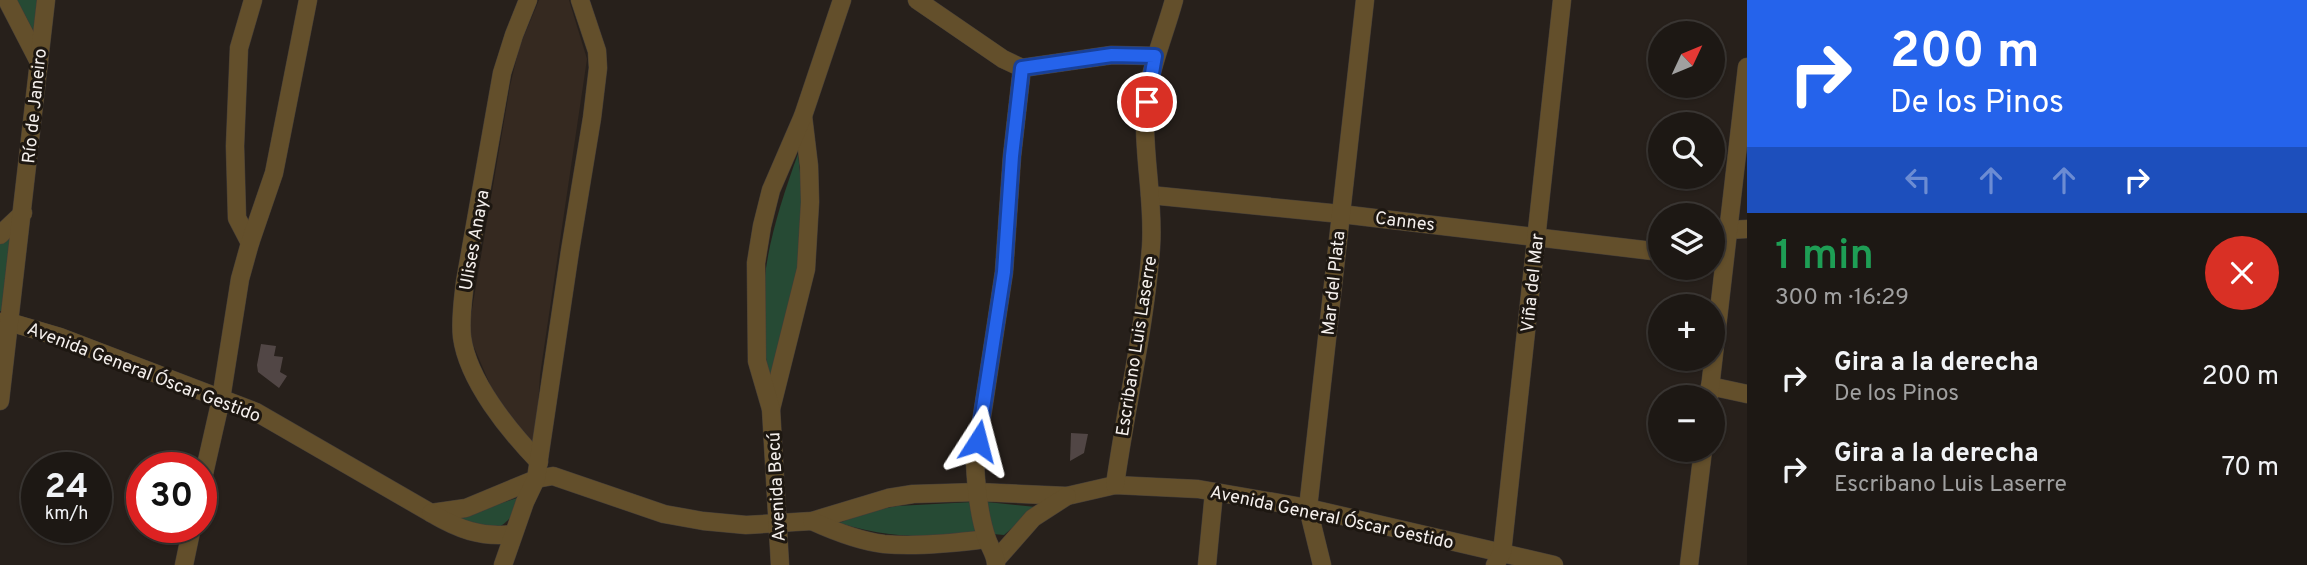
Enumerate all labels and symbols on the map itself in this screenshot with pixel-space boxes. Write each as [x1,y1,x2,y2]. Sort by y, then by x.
north arrow [1648,21,1726,98]
street label: Río de Janeiro [18,47,53,165]
pin [1117,72,1177,132]
street label: Ulises Anaya [455,188,496,292]
street label: Cannes [1374,207,1436,238]
street label: Mar del Plata [1318,230,1351,337]
street label: Viña del Mar [1517,232,1550,334]
street label: Escribano Luis Laserre [1112,254,1163,438]
street label: Avenida General Óscar Gestido [23,316,264,429]
position arrow [941,404,1015,478]
street label: Avenida Becú [763,432,792,542]
speed limit sign: 30 [126,452,217,543]
street label: Avenida General Óscar Gestido [1208,479,1456,556]

